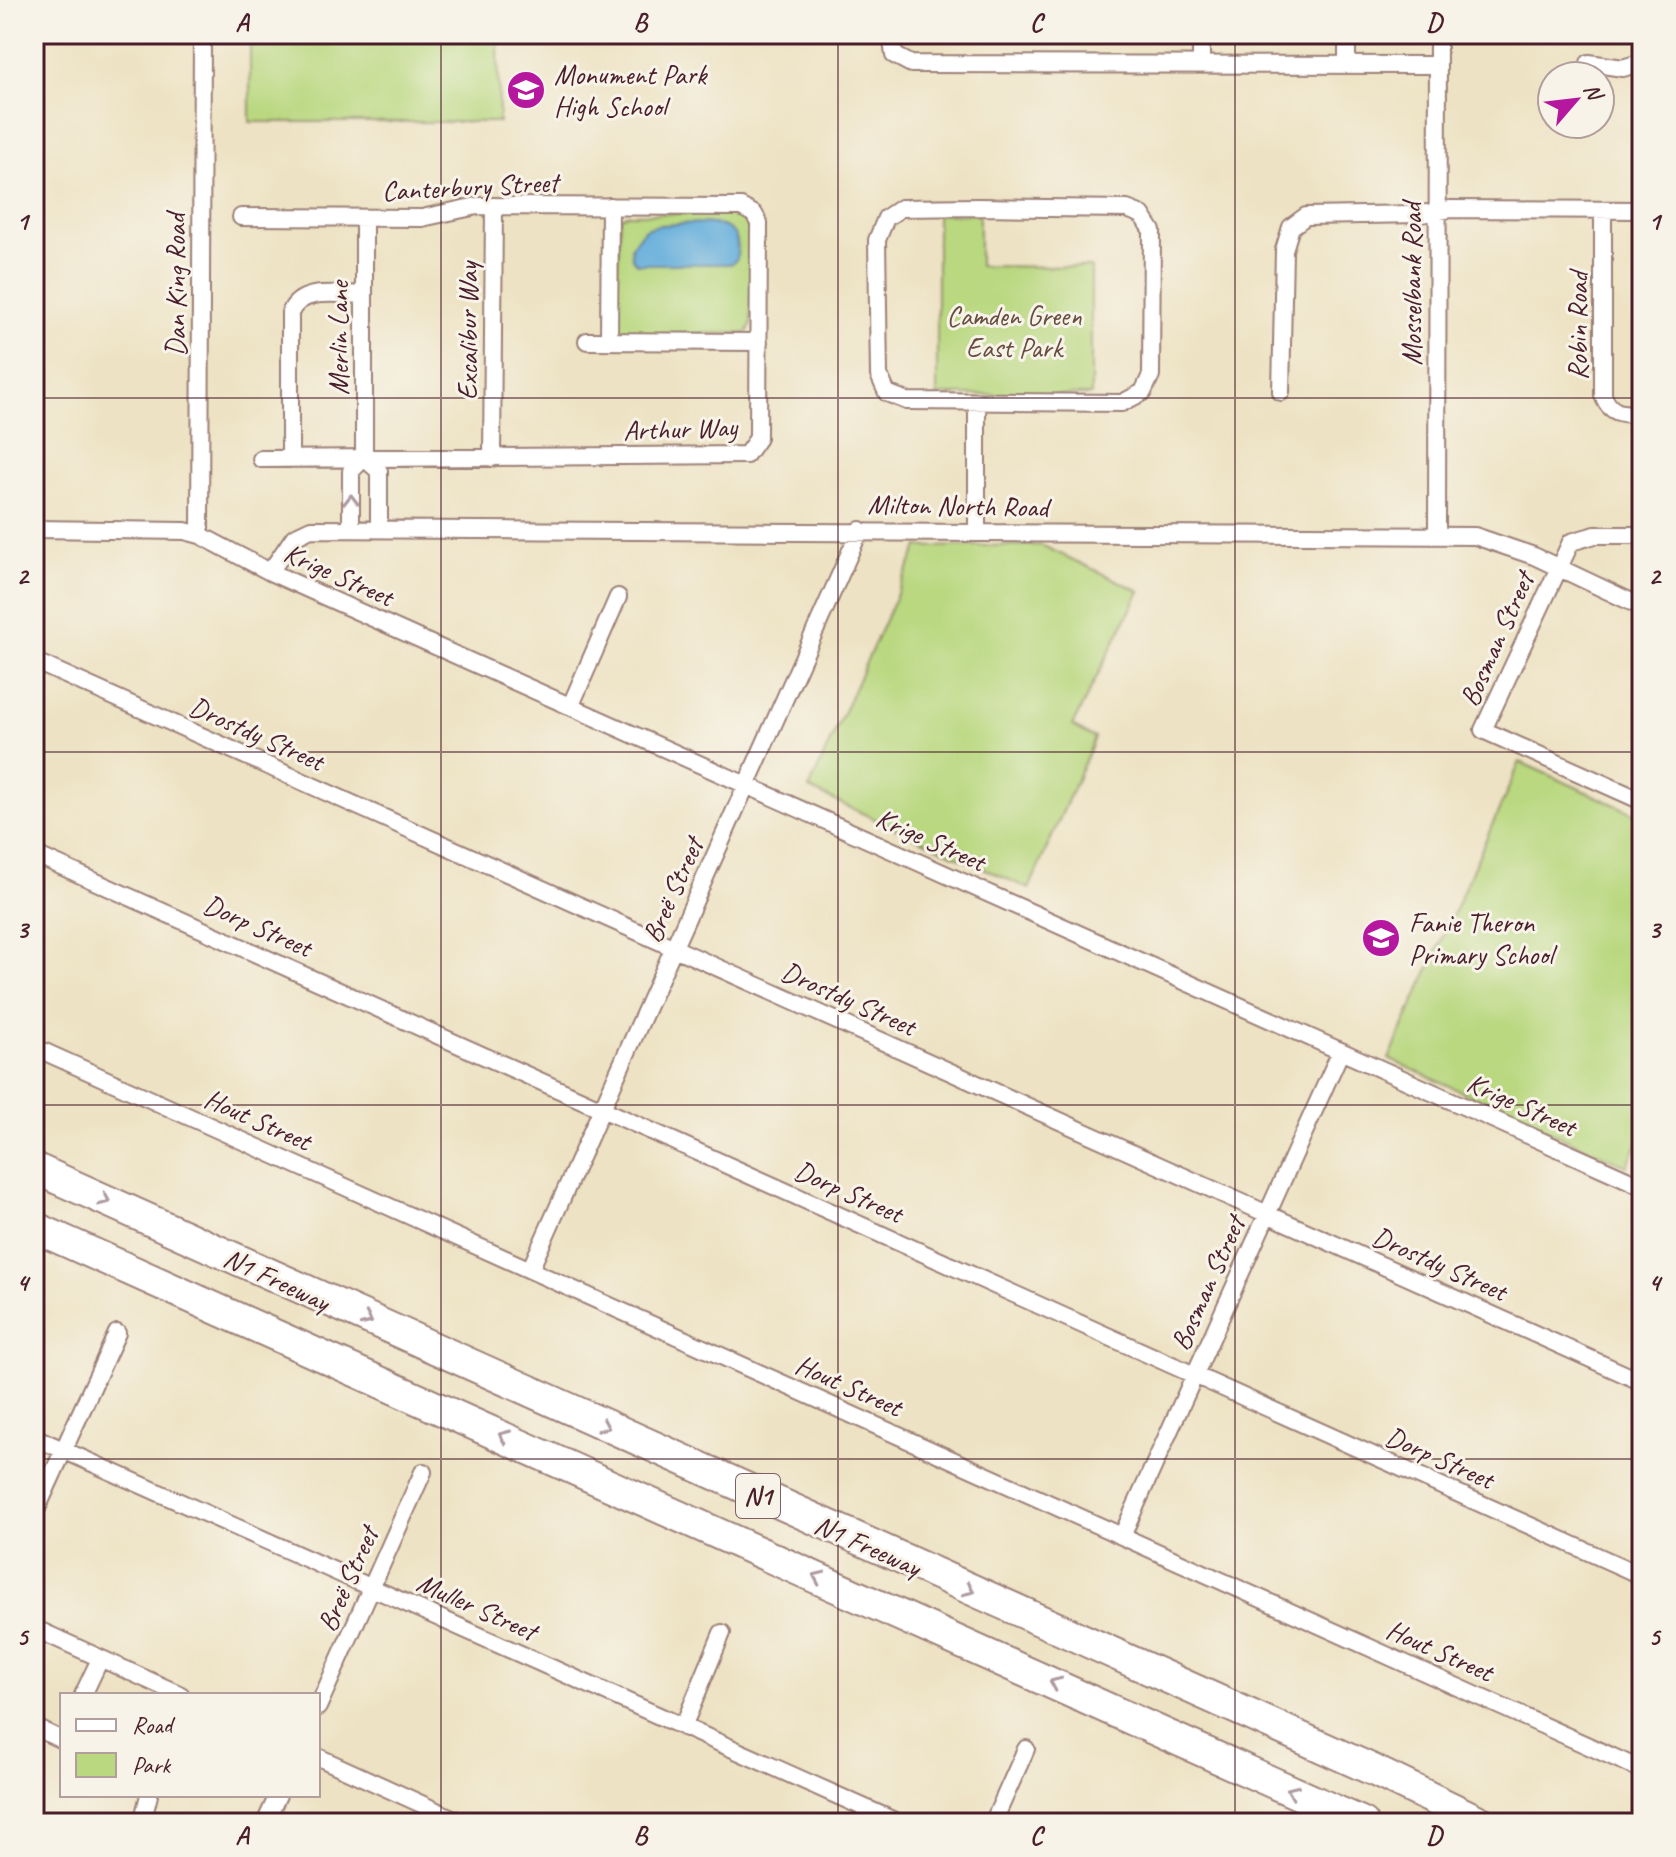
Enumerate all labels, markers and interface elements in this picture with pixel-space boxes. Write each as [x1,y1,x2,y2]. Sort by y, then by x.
text: A [235,6,250,39]
text: B [633,6,649,39]
text: C [1030,6,1046,39]
text: D [1426,6,1444,39]
place label: Monument Park High School [554,57,708,124]
north arrow [1536,60,1616,140]
school or university icon: Monument Park High School [505,69,547,111]
text: N [1577,78,1610,107]
street label: Canterbury Street [381,164,563,209]
street label: Mosselbank Road [1394,198,1429,366]
text: 1 [16,205,31,238]
text: 1 [1648,205,1663,238]
street label: Dan King Road [158,210,193,356]
street label: Excalibur Way [450,260,485,400]
street label: Robin Road [1560,268,1595,380]
street label: Merlin Lane [321,279,356,395]
park label: Camden Green East Park [946,298,1082,365]
street label: Arthur Way [622,409,740,448]
street label: Milton North Road [867,486,1053,525]
one-way arrow [342,493,360,506]
street label: Krige Street [279,535,401,615]
text: 2 [16,559,30,592]
text: 2 [1648,559,1662,592]
street label: Bosman Street [1451,563,1543,712]
street label: Drostdy Street [184,688,332,780]
street label: Krige Street [871,800,993,880]
street label: Breë Street [634,829,712,948]
street label: Dorp Street [199,886,320,966]
place label: Fanie Theron Primary School [1409,905,1558,972]
text: 3 [16,913,30,946]
text: 3 [1648,913,1662,946]
school or university icon: Fanie Theron Primary School [1360,917,1402,959]
street label: Drostdy Street [776,953,924,1045]
street label: Krige Street [1462,1065,1584,1145]
street label: Hout Street [199,1081,319,1159]
street label: Dorp Street [790,1152,911,1232]
one-way arrow [97,1190,111,1206]
street label: Bosman Street [1162,1207,1254,1356]
street label: Drostdy Street [1367,1218,1515,1310]
street label: N1 Freeway [218,1240,337,1320]
text: 4 [16,1266,31,1299]
text: 4 [1648,1266,1663,1299]
one-way arrow [359,1310,373,1326]
street label: Hout Street [790,1347,910,1425]
one-way arrow [596,1417,610,1433]
street label: Dorp Street [1381,1418,1502,1498]
one-way arrow [498,1430,512,1446]
road number: N1 [736,1474,780,1518]
street label: N1 Freeway [809,1507,928,1585]
street label: Breë Street [309,1518,387,1637]
street label: Muller Street [412,1565,545,1650]
one-way arrow [812,1571,826,1587]
one-way arrow [961,1580,975,1596]
street label: Hout Street [1381,1612,1501,1690]
text: 5 [16,1620,30,1653]
text: 5 [1648,1620,1662,1653]
one-way arrow [1049,1677,1064,1693]
legend [60,1693,320,1797]
text: Road [132,1710,176,1740]
text: Park [132,1750,172,1780]
one-way arrow [1286,1785,1300,1801]
text: A [235,1819,250,1852]
text: B [633,1819,649,1852]
text: C [1030,1819,1046,1852]
text: D [1426,1819,1444,1852]

